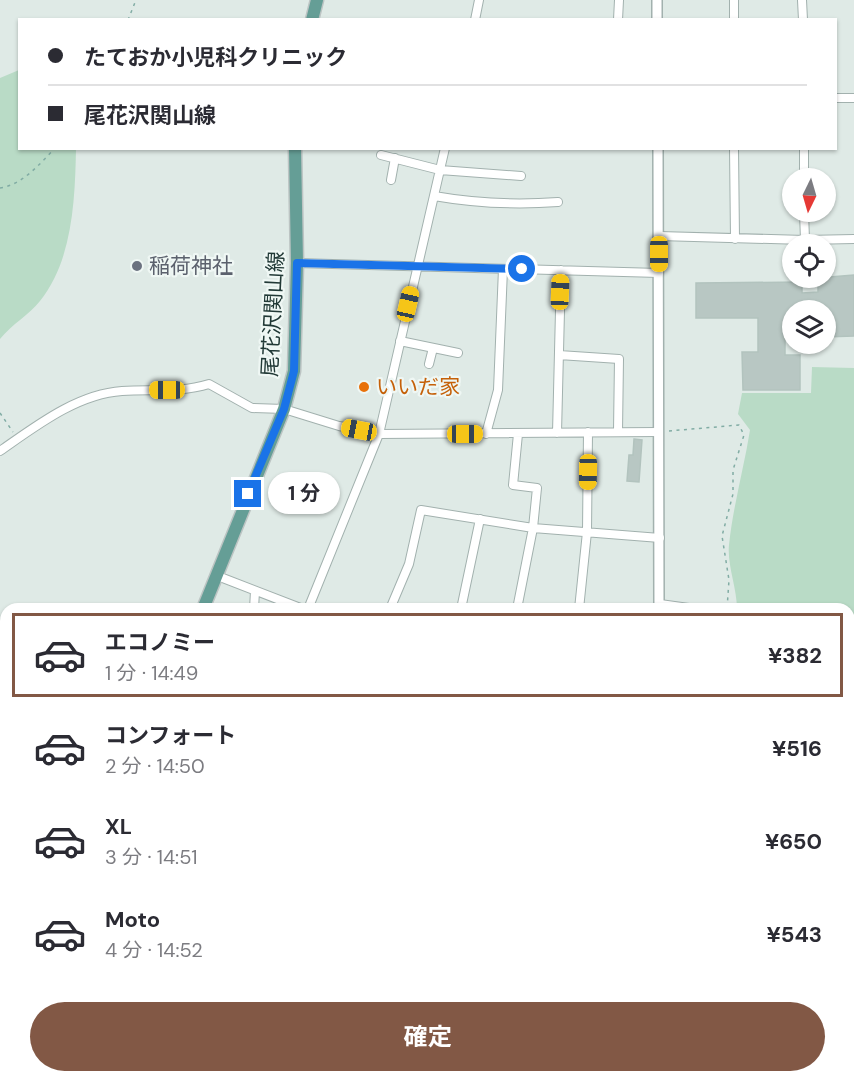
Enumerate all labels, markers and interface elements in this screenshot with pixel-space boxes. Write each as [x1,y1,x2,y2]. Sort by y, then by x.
text: たておか小児科クリニック [84,43,347,72]
text: 尾花沢関山線 [84,101,216,130]
north arrow [782,168,836,222]
map controls [782,168,836,354]
button: locate [782,234,836,288]
car [650,236,668,272]
street label: 尾花沢関山線 [256,250,290,378]
place label: 稲荷神社 [149,252,233,280]
route start [508,255,535,282]
marker: 稲荷神社 [130,259,144,273]
car [550,274,570,310]
car [395,284,421,324]
button: layers [782,300,836,354]
place label: いいだ家 [376,373,460,401]
marker: いいだ家 [357,380,371,394]
car [149,381,185,399]
car [340,418,378,442]
car [447,425,483,443]
car [579,454,597,490]
callout: 1 分 [269,473,341,515]
route end [234,480,261,507]
text: 1 分 [288,480,320,506]
icon: car [33,628,87,682]
text: エコノミー [105,628,215,657]
text: ¥382 [768,641,822,670]
text: 1 分 · 14:49 [105,660,198,686]
icon: car [33,721,87,775]
text: コンフォート [105,721,236,750]
text: ¥516 [772,734,822,763]
text: 2 分 · 14:50 [105,753,205,779]
text: XL [105,812,132,841]
icon: car [33,814,87,868]
text: ¥650 [765,827,822,856]
text: 3 分 · 14:51 [105,844,198,870]
text: Moto [105,905,160,934]
icon: car [33,907,87,961]
text: ¥543 [766,920,822,949]
text: 4 分 · 14:52 [105,937,203,963]
button: 確定 [30,1002,825,1071]

